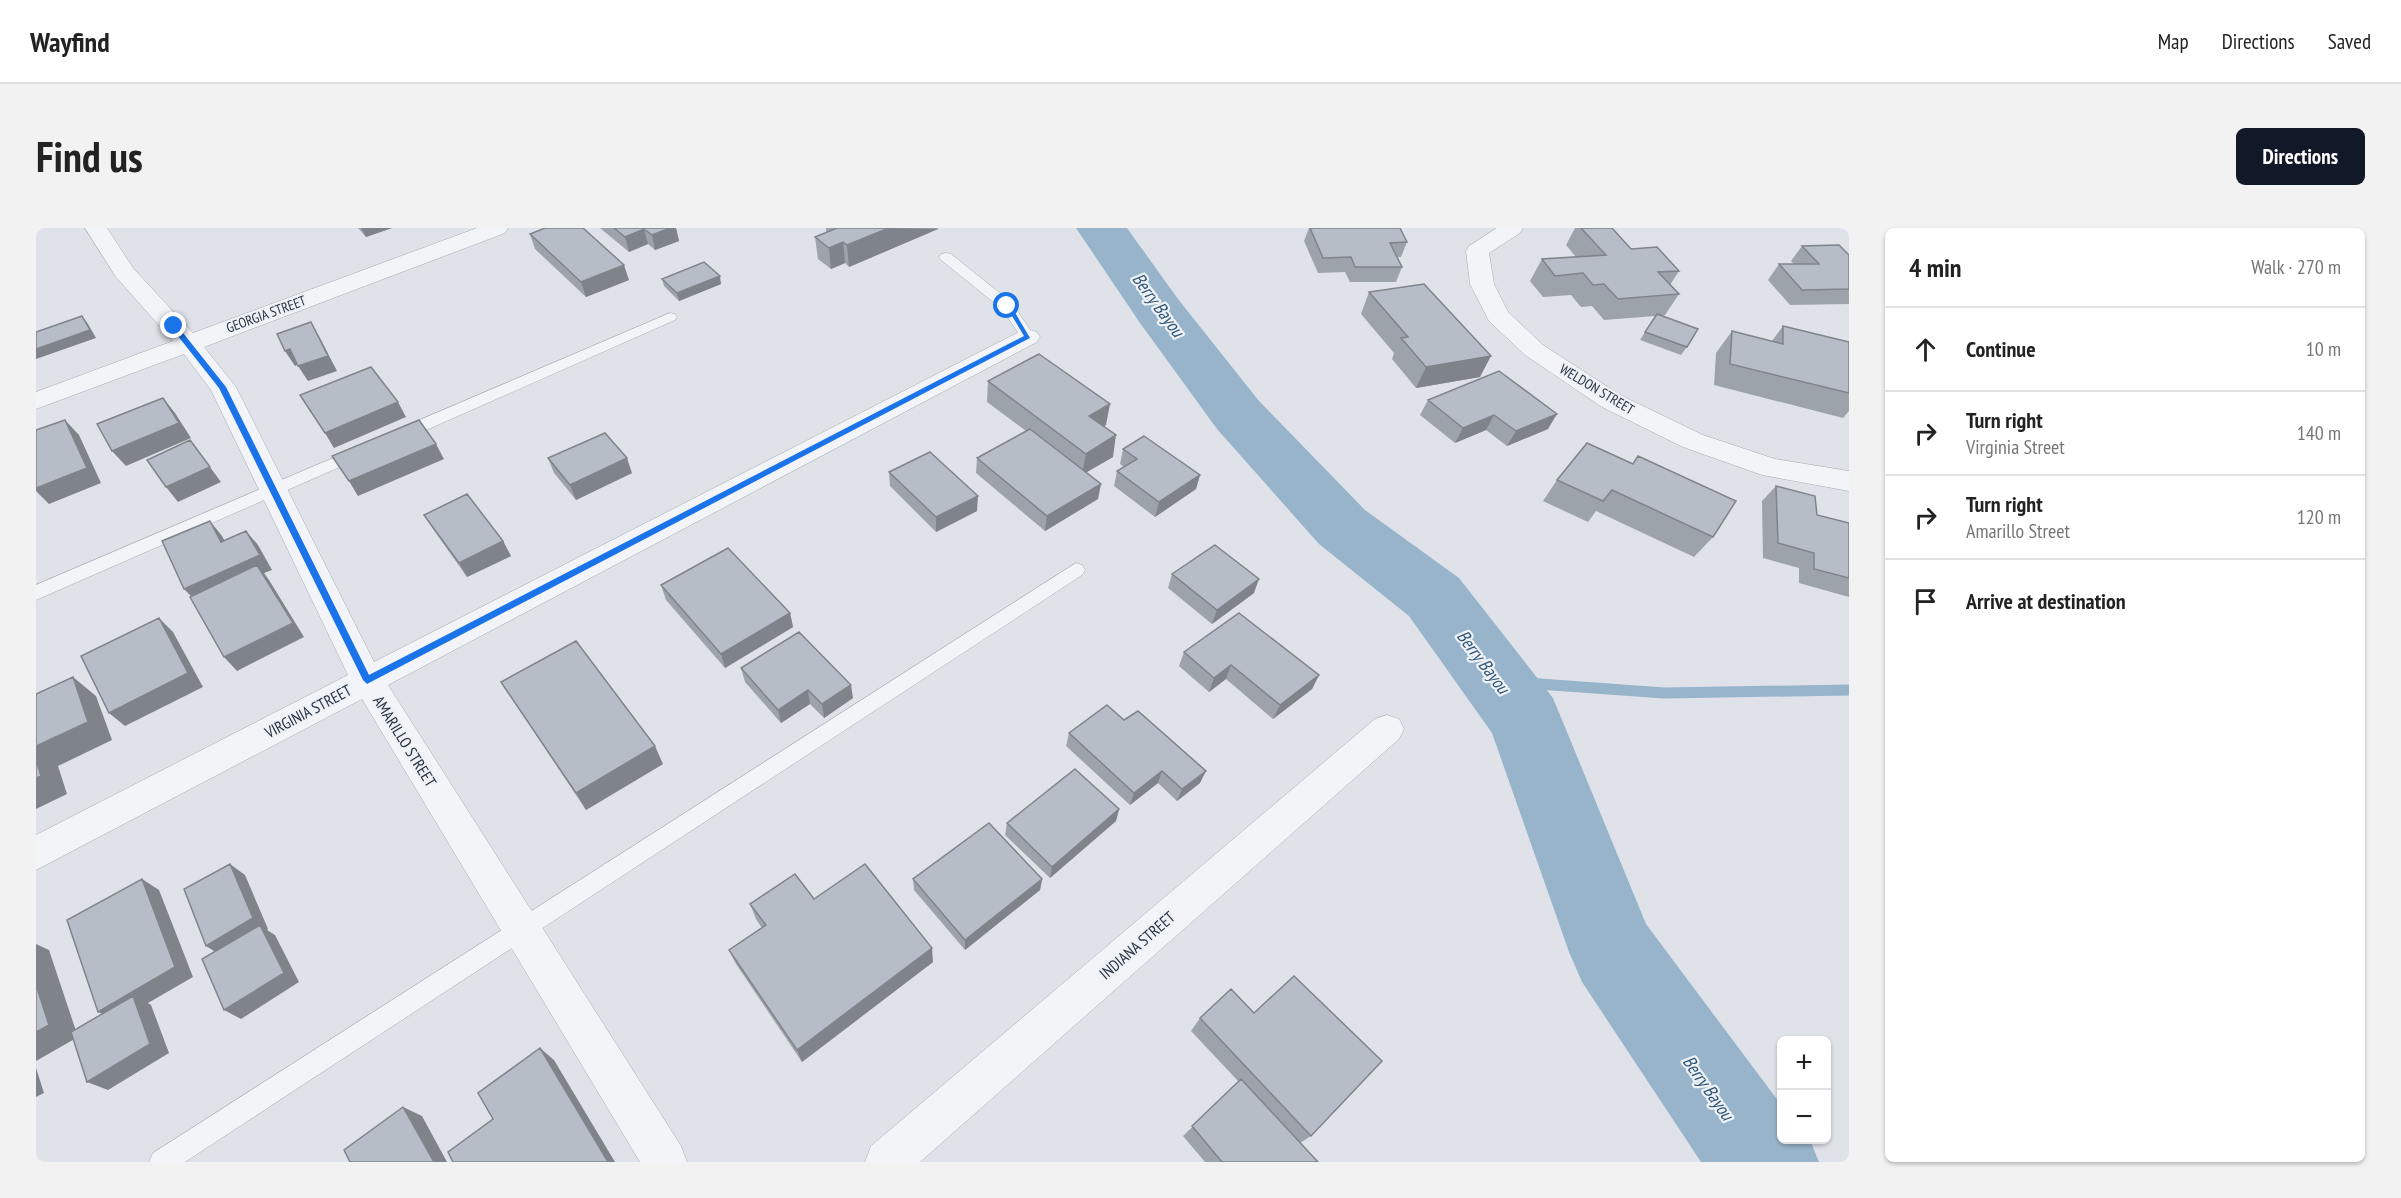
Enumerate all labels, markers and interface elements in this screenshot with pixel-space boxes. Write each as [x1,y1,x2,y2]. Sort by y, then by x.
text: Wayfind [30,23,110,60]
text: Map [2158,28,2189,55]
text: Directions [2222,28,2295,55]
text: Saved [2328,28,2371,55]
button: Directions [2236,128,2365,185]
text: Find us [36,129,143,184]
text: 4 min [1909,251,1962,284]
text: Walk · 270 m [2251,254,2341,280]
water label: Berry Bayou [1127,268,1190,342]
street label: GEORGIA STREET [224,291,309,337]
route start [993,292,1019,318]
route end [160,312,186,338]
icon: ahead [1909,333,1942,366]
text: Continue [1966,335,2036,363]
text: 10 m [2306,336,2341,362]
street label: WELDON STREET [1556,360,1638,419]
text: Turn right [1966,406,2043,434]
icon: right [1909,417,1942,450]
text: 140 m [2297,420,2341,446]
text: Virginia Street [1966,434,2065,460]
text: Turn right [1966,490,2043,518]
icon: right [1909,501,1942,534]
text: 120 m [2297,504,2341,530]
text: Amarillo Street [1966,518,2070,544]
icon: arrive [1909,585,1942,618]
text: Arrive at destination [1966,587,2126,615]
water label: Berry Bayou [1452,625,1516,699]
street label: VIRGINIA STREET [260,680,355,743]
street label: AMARILLO STREET [369,692,441,790]
street label: INDIANA STREET [1095,907,1179,983]
map controls [1777,1036,1831,1144]
button: + [1777,1036,1831,1090]
water label: Berry Bayou [1678,1051,1740,1126]
button: − [1777,1090,1831,1144]

